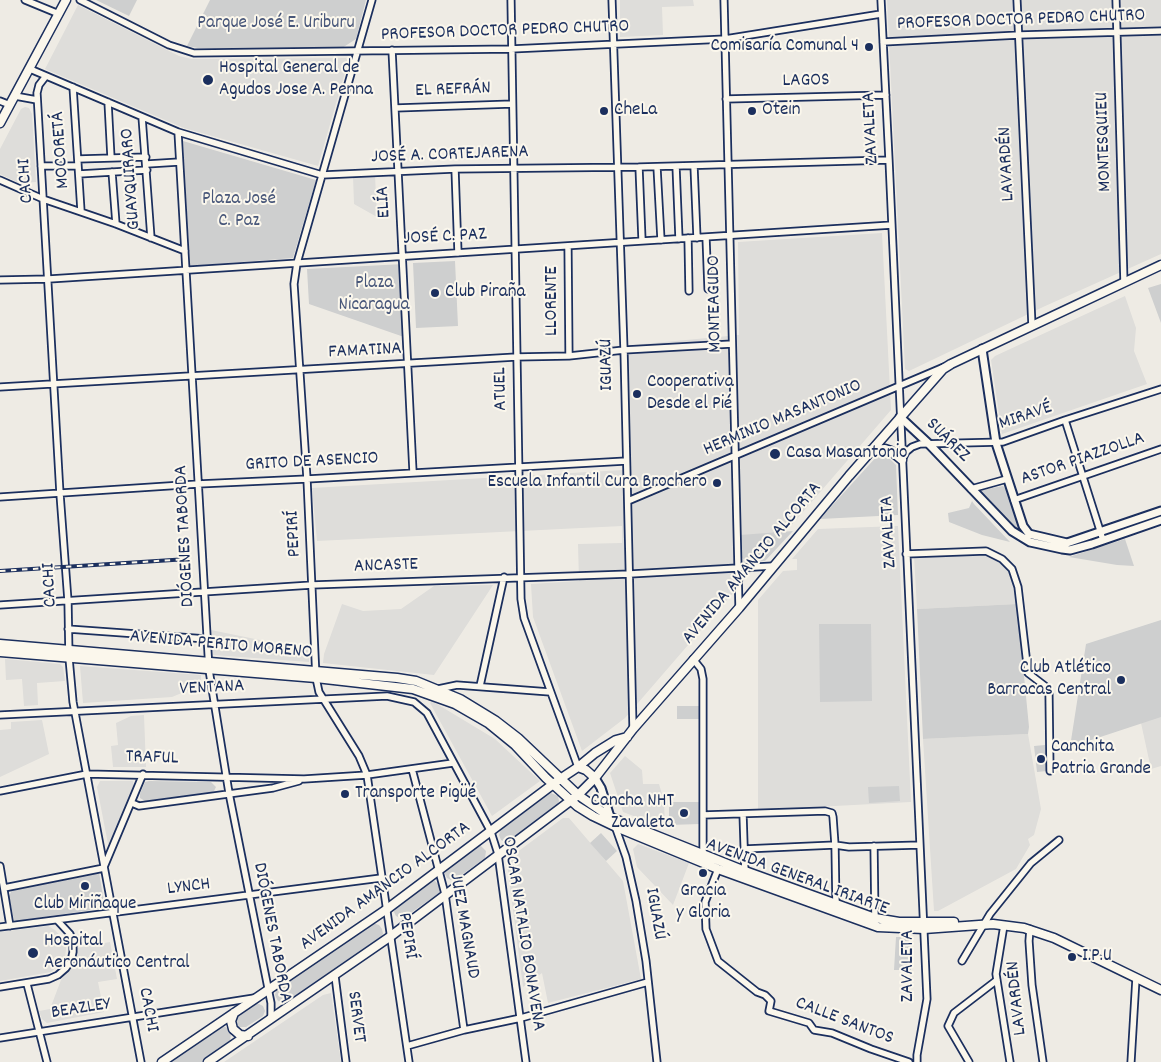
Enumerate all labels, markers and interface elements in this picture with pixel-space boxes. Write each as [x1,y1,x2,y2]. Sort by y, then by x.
street label: PROFESOR DOCTOR PEDRO CHUTRO [896,5,1146,37]
park label: Parque José E. Uriburu [197,13,355,35]
street label: PROFESOR DOCTOR PEDRO CHUTRO [380,16,630,48]
place label: Comisaría Comunal 4 [710,36,859,58]
marker: Comisaría Comunal 4 [863,41,875,53]
place label: Hospital General de Agudos Jose A. Penna [219,58,373,102]
street label: LAGOS [782,70,830,94]
marker: Hospital General de Agudos Jose A. Penna [201,73,215,87]
street label: EL REFRÁN [415,78,491,104]
street label: ZAVALETA [859,91,885,165]
street label: MONTESQUIEU [1092,92,1118,192]
place label: CheLa [614,100,657,122]
place label: Otein [762,100,801,122]
marker: CheLa [598,105,610,117]
marker: Otein [746,105,758,117]
street label: MOCORETÁ [48,110,76,190]
street label: LAVARDÉN [995,126,1021,202]
street label: GUAYQUIRARO [117,127,147,231]
street label: JOSÉ A. CORTEJARENA [371,142,529,170]
street label: CACHI [14,158,40,204]
street label: ELÍA [373,185,397,219]
park label: Plaza José C. Paz [202,189,276,233]
street label: JOSÉ C. PAZ [403,224,487,252]
street label: MONTEAGUDO [704,255,728,353]
street label: LLORENTE [542,266,564,336]
park label: Plaza Nicaragua [339,273,409,317]
place label: Club Piraña [445,282,525,304]
marker: Club Piraña [429,287,441,299]
street label: FAMATINA [328,339,402,365]
street label: IGUAZÚ [596,339,620,391]
street label: ATUEL [490,367,514,411]
place label: Cooperativa Desde el Pié [647,372,734,416]
street label: HERMINIO MASANTONIO [701,375,865,463]
marker: Cooperativa Desde el Pié [631,388,643,400]
street label: MIRAVÉ [997,397,1055,437]
street label: SUÁREZ [920,414,974,468]
street label: ASTOR PIAZZOLLA [1018,428,1148,492]
place label: Casa Masantonio [786,443,907,465]
marker: Casa Masantonio [768,447,782,461]
street label: GRITO DE ASENCIO [245,448,379,478]
street label: DIÓGENES TABORDA [171,464,201,608]
place label: Escuela Infantil Cura Brochero [487,472,707,494]
marker: Escuela Infantil Cura Brochero [711,477,723,489]
street label: AVENIDA AMANCIO ALCORTA [678,478,828,650]
street label: ZAVALETA [877,495,903,569]
street label: PEPIRÍ [282,510,308,558]
street label: ANCASTE [354,554,418,580]
street label: CACHI [38,562,64,608]
street label: AVENIDA PERITO MORENO [129,627,313,665]
place label: Club Atlético Barracas Central [987,658,1111,702]
marker: Club Atlético Barracas Central [1115,674,1127,686]
street label: VENTANA [179,676,245,702]
place label: Canchita Patria Grande [1051,737,1151,781]
street label: TRAFUL [125,747,179,771]
marker: Canchita Patria Grande [1035,753,1047,765]
place label: Transporte Pigüé [355,783,476,805]
marker: Transporte Pigüé [339,788,351,800]
place label: Cancha NHT Zavaleta [591,791,674,835]
marker: Cancha NHT Zavaleta [678,807,690,819]
street label: AVENIDA AMANCIO ALCORTA [296,817,476,957]
street label: AVENIDA GENERAL IRIARTE [703,834,891,922]
street label: OSCAR NATALIO BONAVENA [495,835,549,1033]
street label: DIÓGENES TABORDA [246,861,296,1005]
marker: Gracia y Gloria [697,867,709,879]
street label: JUEZ MAGNAUD [442,871,484,981]
street label: LYNCH [166,874,212,902]
marker: Club Miriñaque [79,880,91,892]
place label: Gracia y Gloria [676,881,730,925]
street label: IGUAZÚ [638,886,670,942]
place label: Club Miriñaque [34,894,136,916]
street label: PEPIRÍ [391,911,421,961]
street label: ZAVALETA [898,930,920,1002]
place label: Hospital Aeronáutico Central [44,931,190,975]
marker: Hospital Aeronáutico Central [26,946,40,960]
place label: I.P.U [1082,946,1112,968]
marker: I.P.U [1066,951,1078,963]
street label: LAVARDÉN [1003,960,1033,1036]
street label: CACHI [132,986,162,1034]
street label: SERVET [341,990,369,1044]
street label: CALLE SANTOS [792,993,896,1051]
street label: BEAZLEY [50,994,112,1026]

